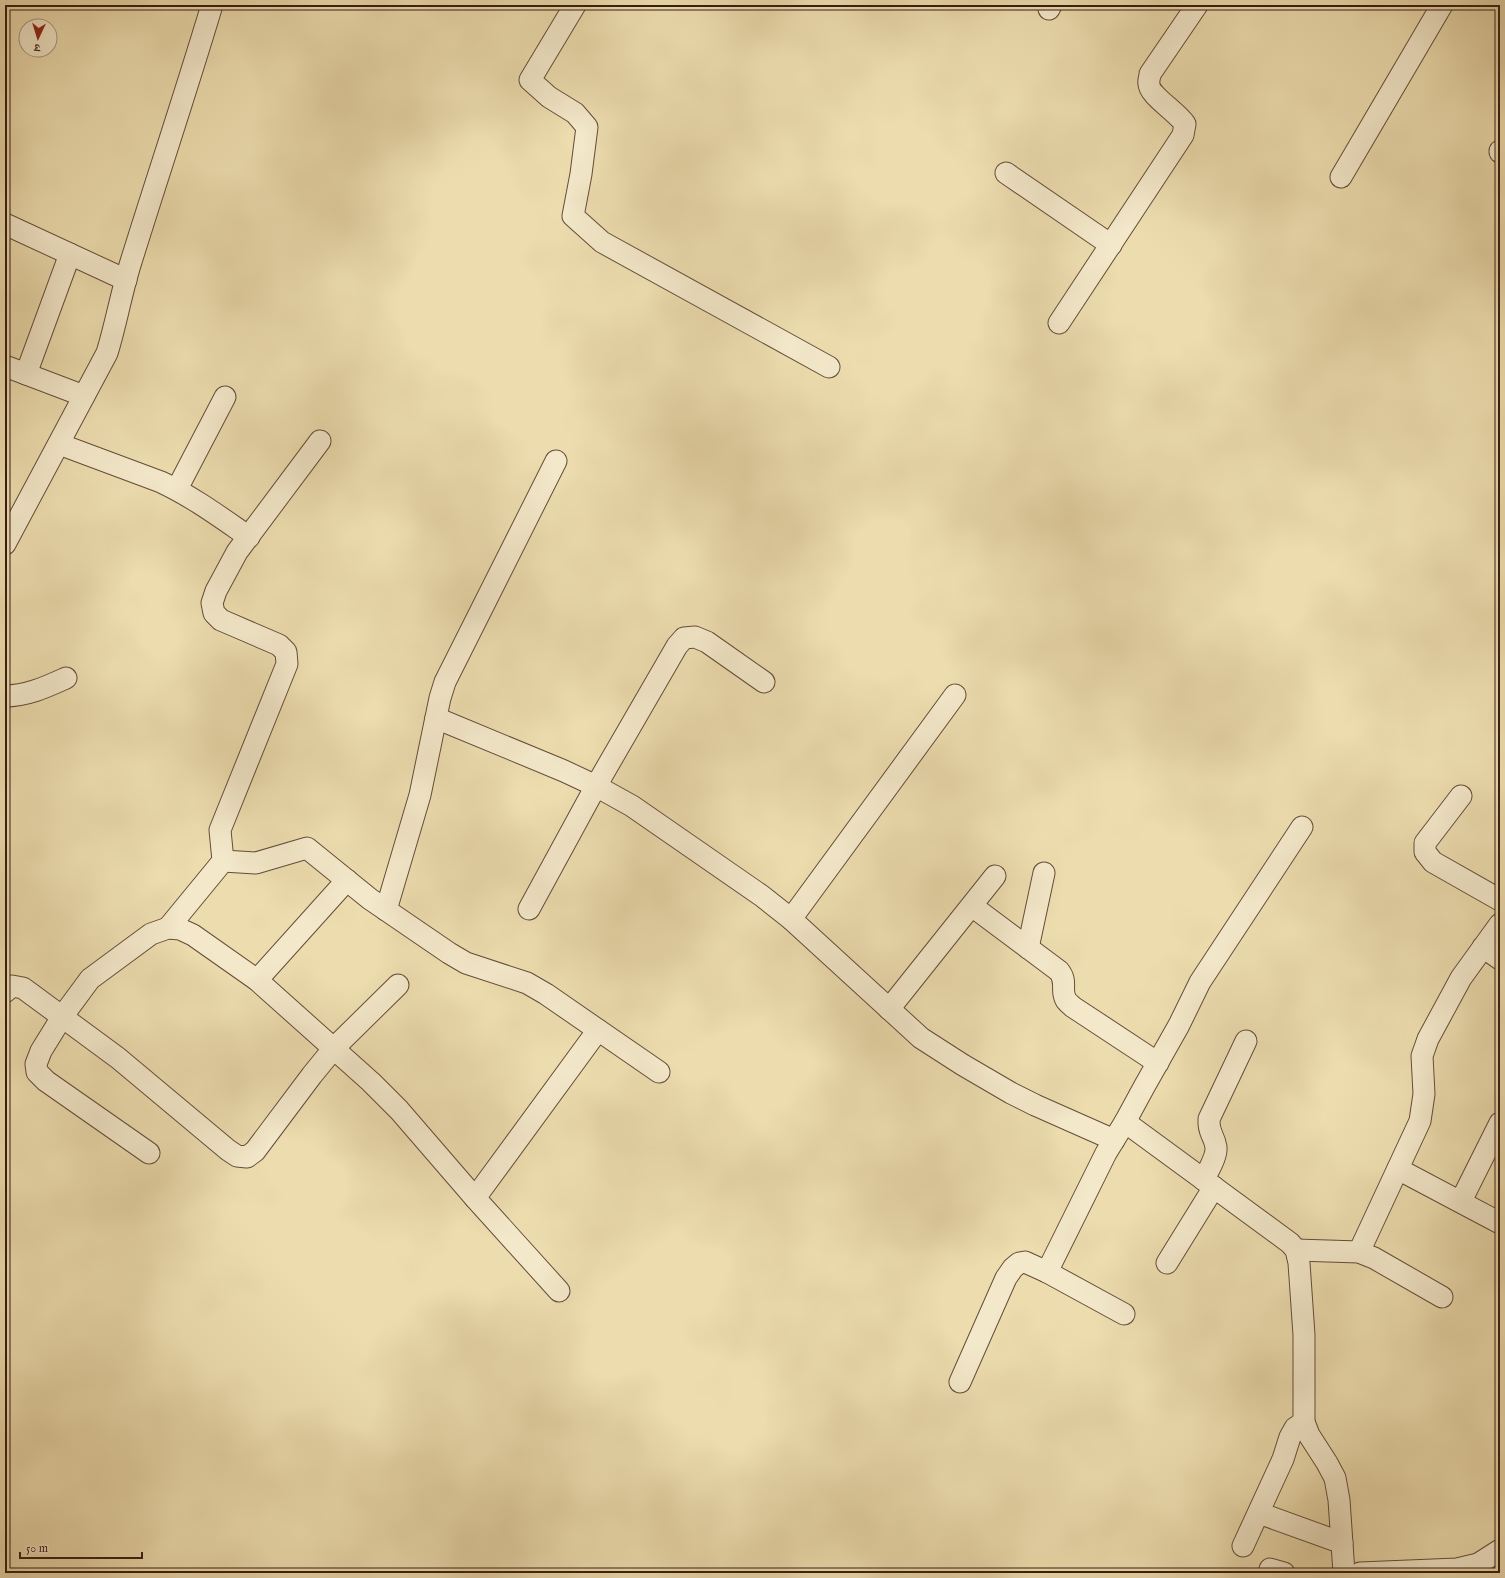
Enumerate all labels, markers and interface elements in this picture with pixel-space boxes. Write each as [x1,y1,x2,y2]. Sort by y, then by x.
north arrow [18,18,58,58]
text: उ [33,40,42,54]
scale bar [20,1534,142,1560]
text: 50 m [26,1541,48,1556]

